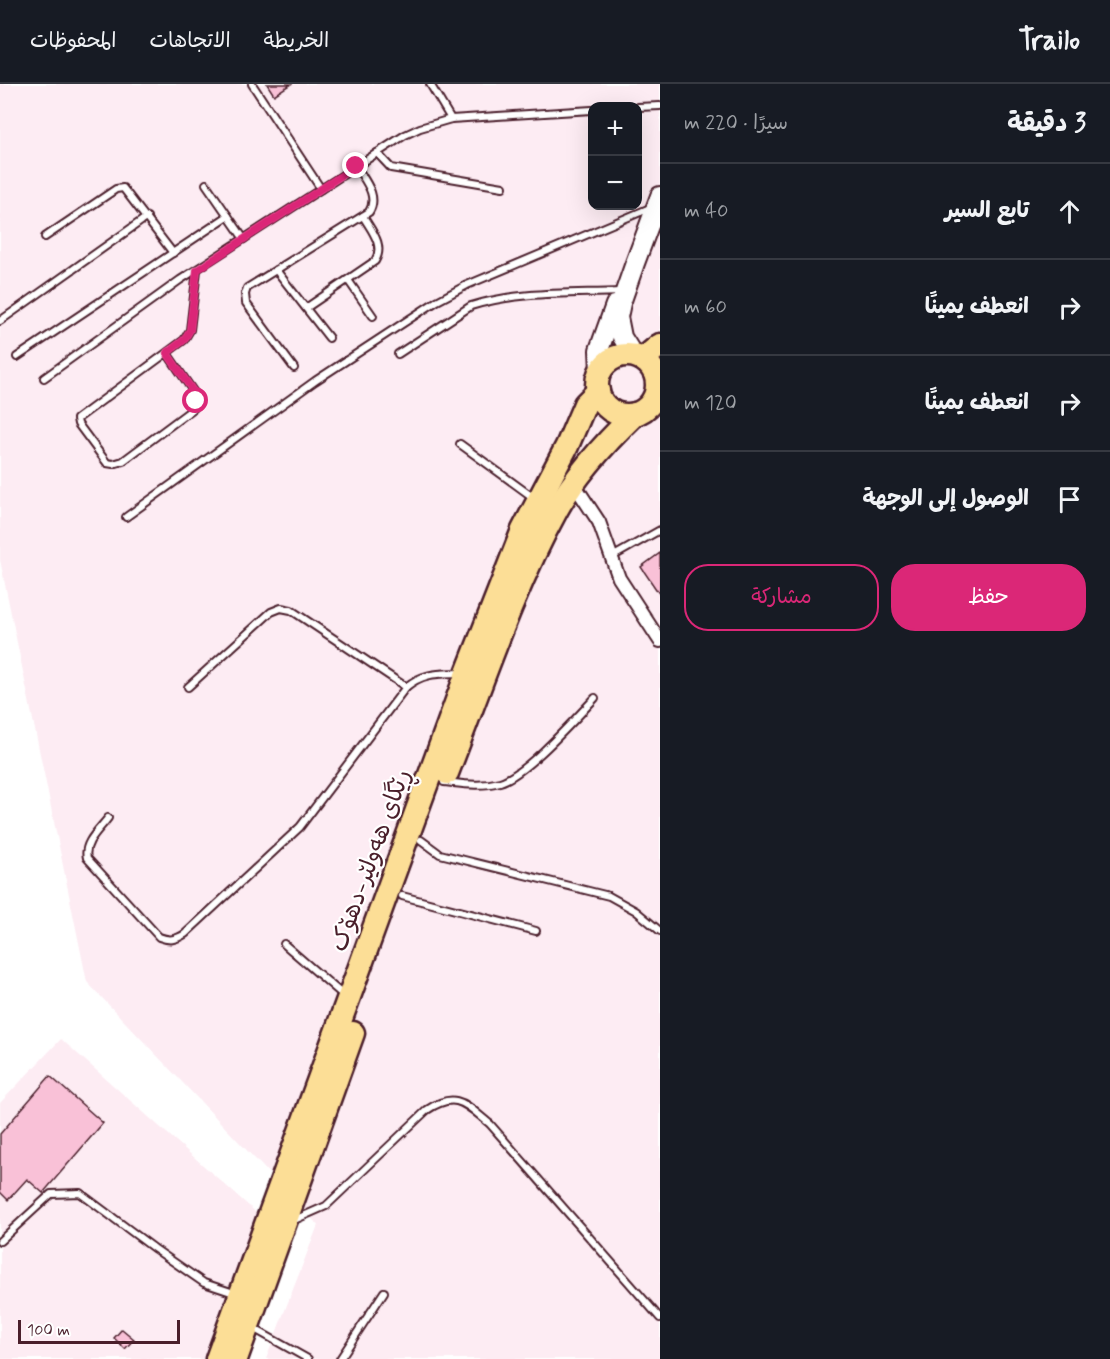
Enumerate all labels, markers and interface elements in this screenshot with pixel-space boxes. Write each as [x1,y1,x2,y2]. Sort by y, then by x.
text: Trailo [1019,23,1080,60]
text: المحفوظات [30,27,116,55]
text: الاتجاهات [149,27,231,55]
text: الخريطة [264,27,329,55]
map controls [588,102,642,210]
button: + [588,102,642,156]
text: 3 دقيقة [1007,107,1086,141]
text: سيرًا · 220 m [684,110,788,137]
route end [342,152,368,178]
button: − [588,156,642,210]
icon: ahead [1053,195,1086,228]
text: تابع السير [945,197,1029,225]
text: 40 m [684,198,728,225]
icon: right [1053,291,1086,324]
text: انعطف يمينًا [925,293,1029,321]
text: 60 m [684,294,727,321]
route start [182,387,208,413]
icon: right [1053,387,1086,420]
text: انعطف يمينًا [925,389,1029,417]
text: 120 m [684,390,737,417]
icon: arrive [1053,483,1086,516]
text: الوصول إلى الوجهة [862,485,1029,513]
button: مشاركة [684,564,879,631]
button: حفظ [891,564,1086,631]
street label: ڕێگای هەولێر-دهۆک [324,765,422,957]
scale bar [18,1317,180,1344]
text: 100 m [27,1320,70,1341]

